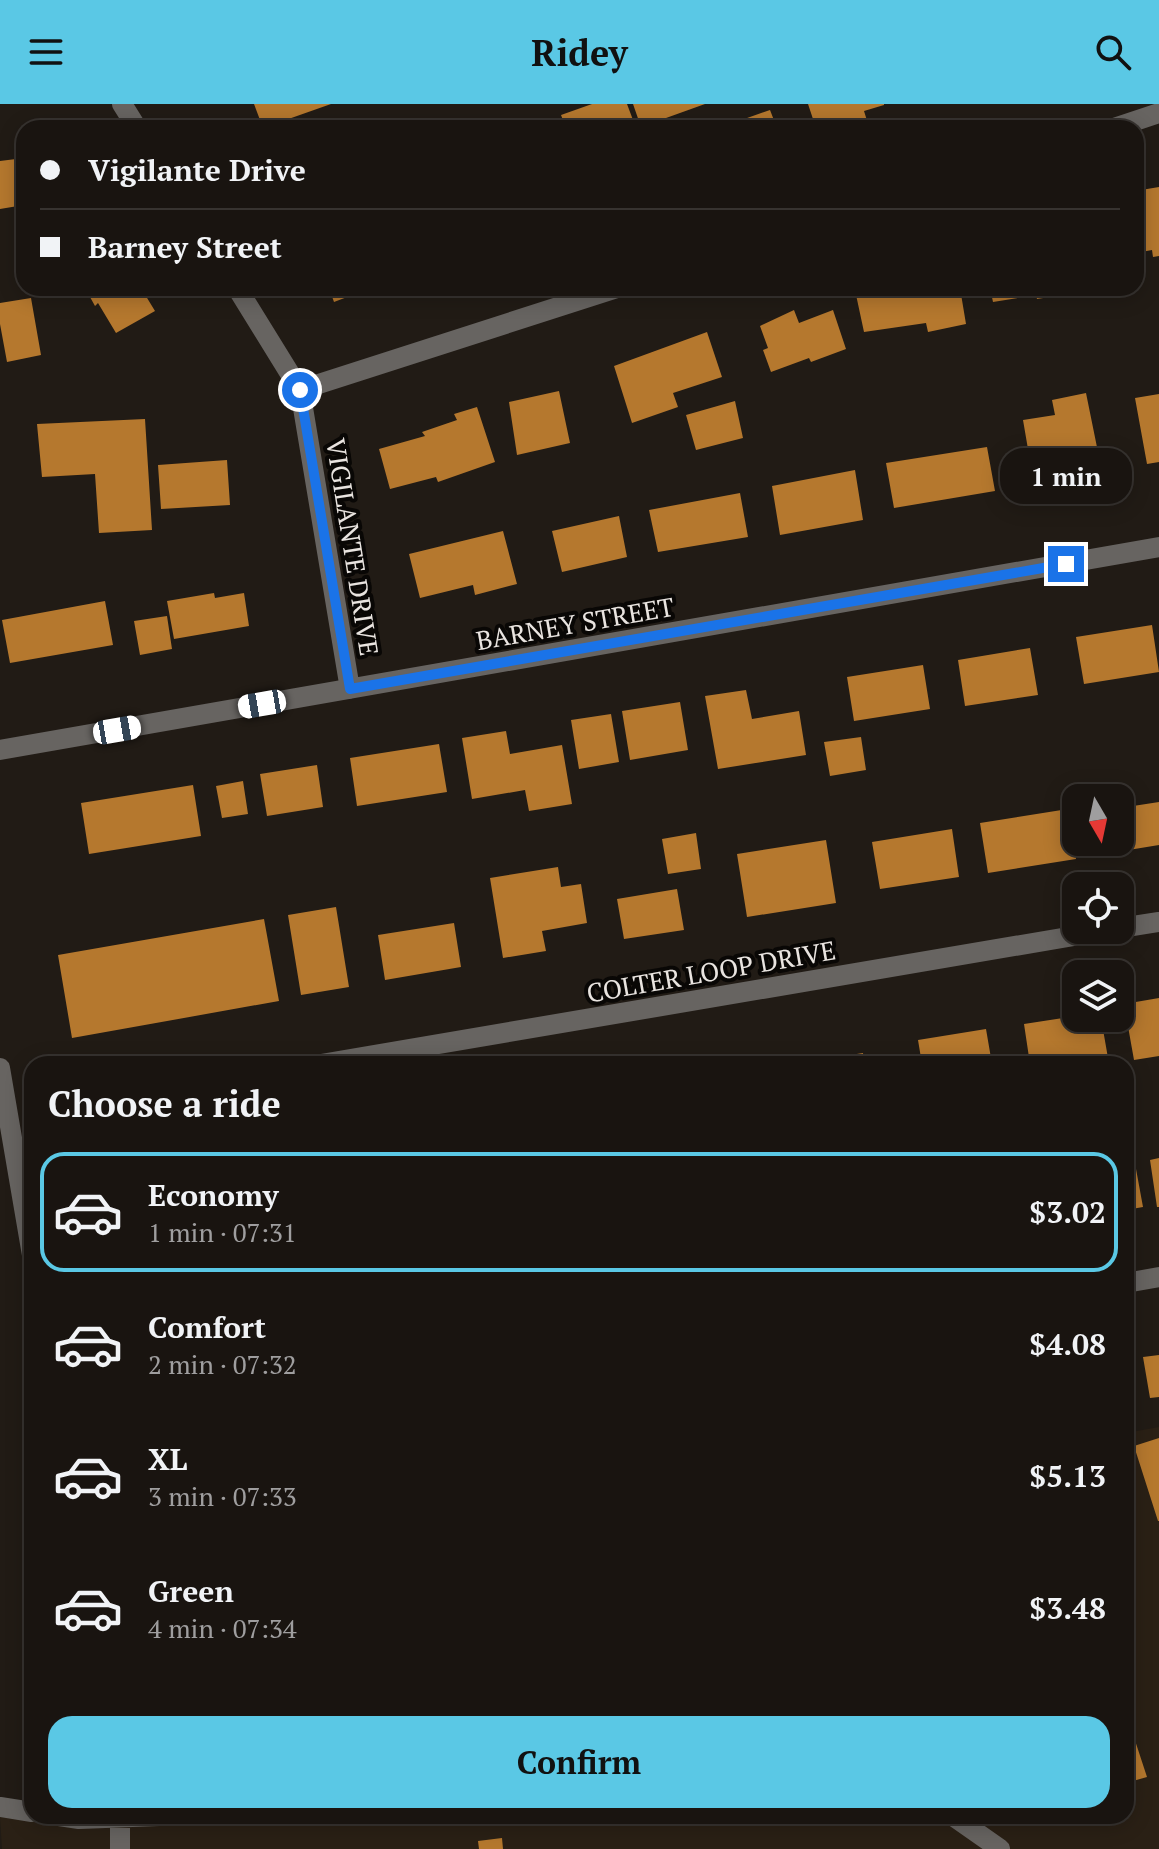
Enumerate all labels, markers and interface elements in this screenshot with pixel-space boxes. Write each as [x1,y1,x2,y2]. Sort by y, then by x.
text: Ridey [531,29,628,76]
icon: menu [24,30,68,74]
icon: search [1091,30,1135,74]
text: Vigilante Drive [88,150,306,190]
text: Barney Street [88,227,282,267]
route start [282,372,318,408]
street label: VIGILANTE DRIVE [319,436,387,658]
callout: 1 min [1000,448,1132,504]
text: 1 min [1030,459,1102,493]
route end [1048,546,1084,582]
street label: BARNEY STREET [473,589,677,657]
car [236,688,288,720]
car [91,714,143,746]
north arrow [1062,784,1134,856]
map controls [1062,784,1134,1032]
button: locate [1062,872,1134,944]
street label: COLTER LOOP DRIVE [584,932,838,1010]
button: layers [1062,960,1134,1032]
text: Choose a ride [48,1080,281,1127]
text: Economy [148,1175,279,1215]
icon: car [52,1176,124,1248]
text: $3.02 [1029,1192,1106,1232]
text: 1 min · 07:31 [148,1215,297,1249]
text: Comfort [148,1307,266,1347]
icon: car [52,1308,124,1380]
text: $4.08 [1029,1324,1106,1364]
text: 2 min · 07:32 [148,1347,297,1381]
text: XL [148,1439,187,1479]
icon: car [52,1440,124,1512]
text: $5.13 [1029,1456,1106,1496]
text: 3 min · 07:33 [148,1479,297,1513]
text: Green [148,1571,234,1611]
icon: car [52,1572,124,1644]
text: $3.48 [1029,1588,1106,1628]
text: 4 min · 07:34 [148,1611,297,1645]
button: Confirm [48,1716,1110,1808]

